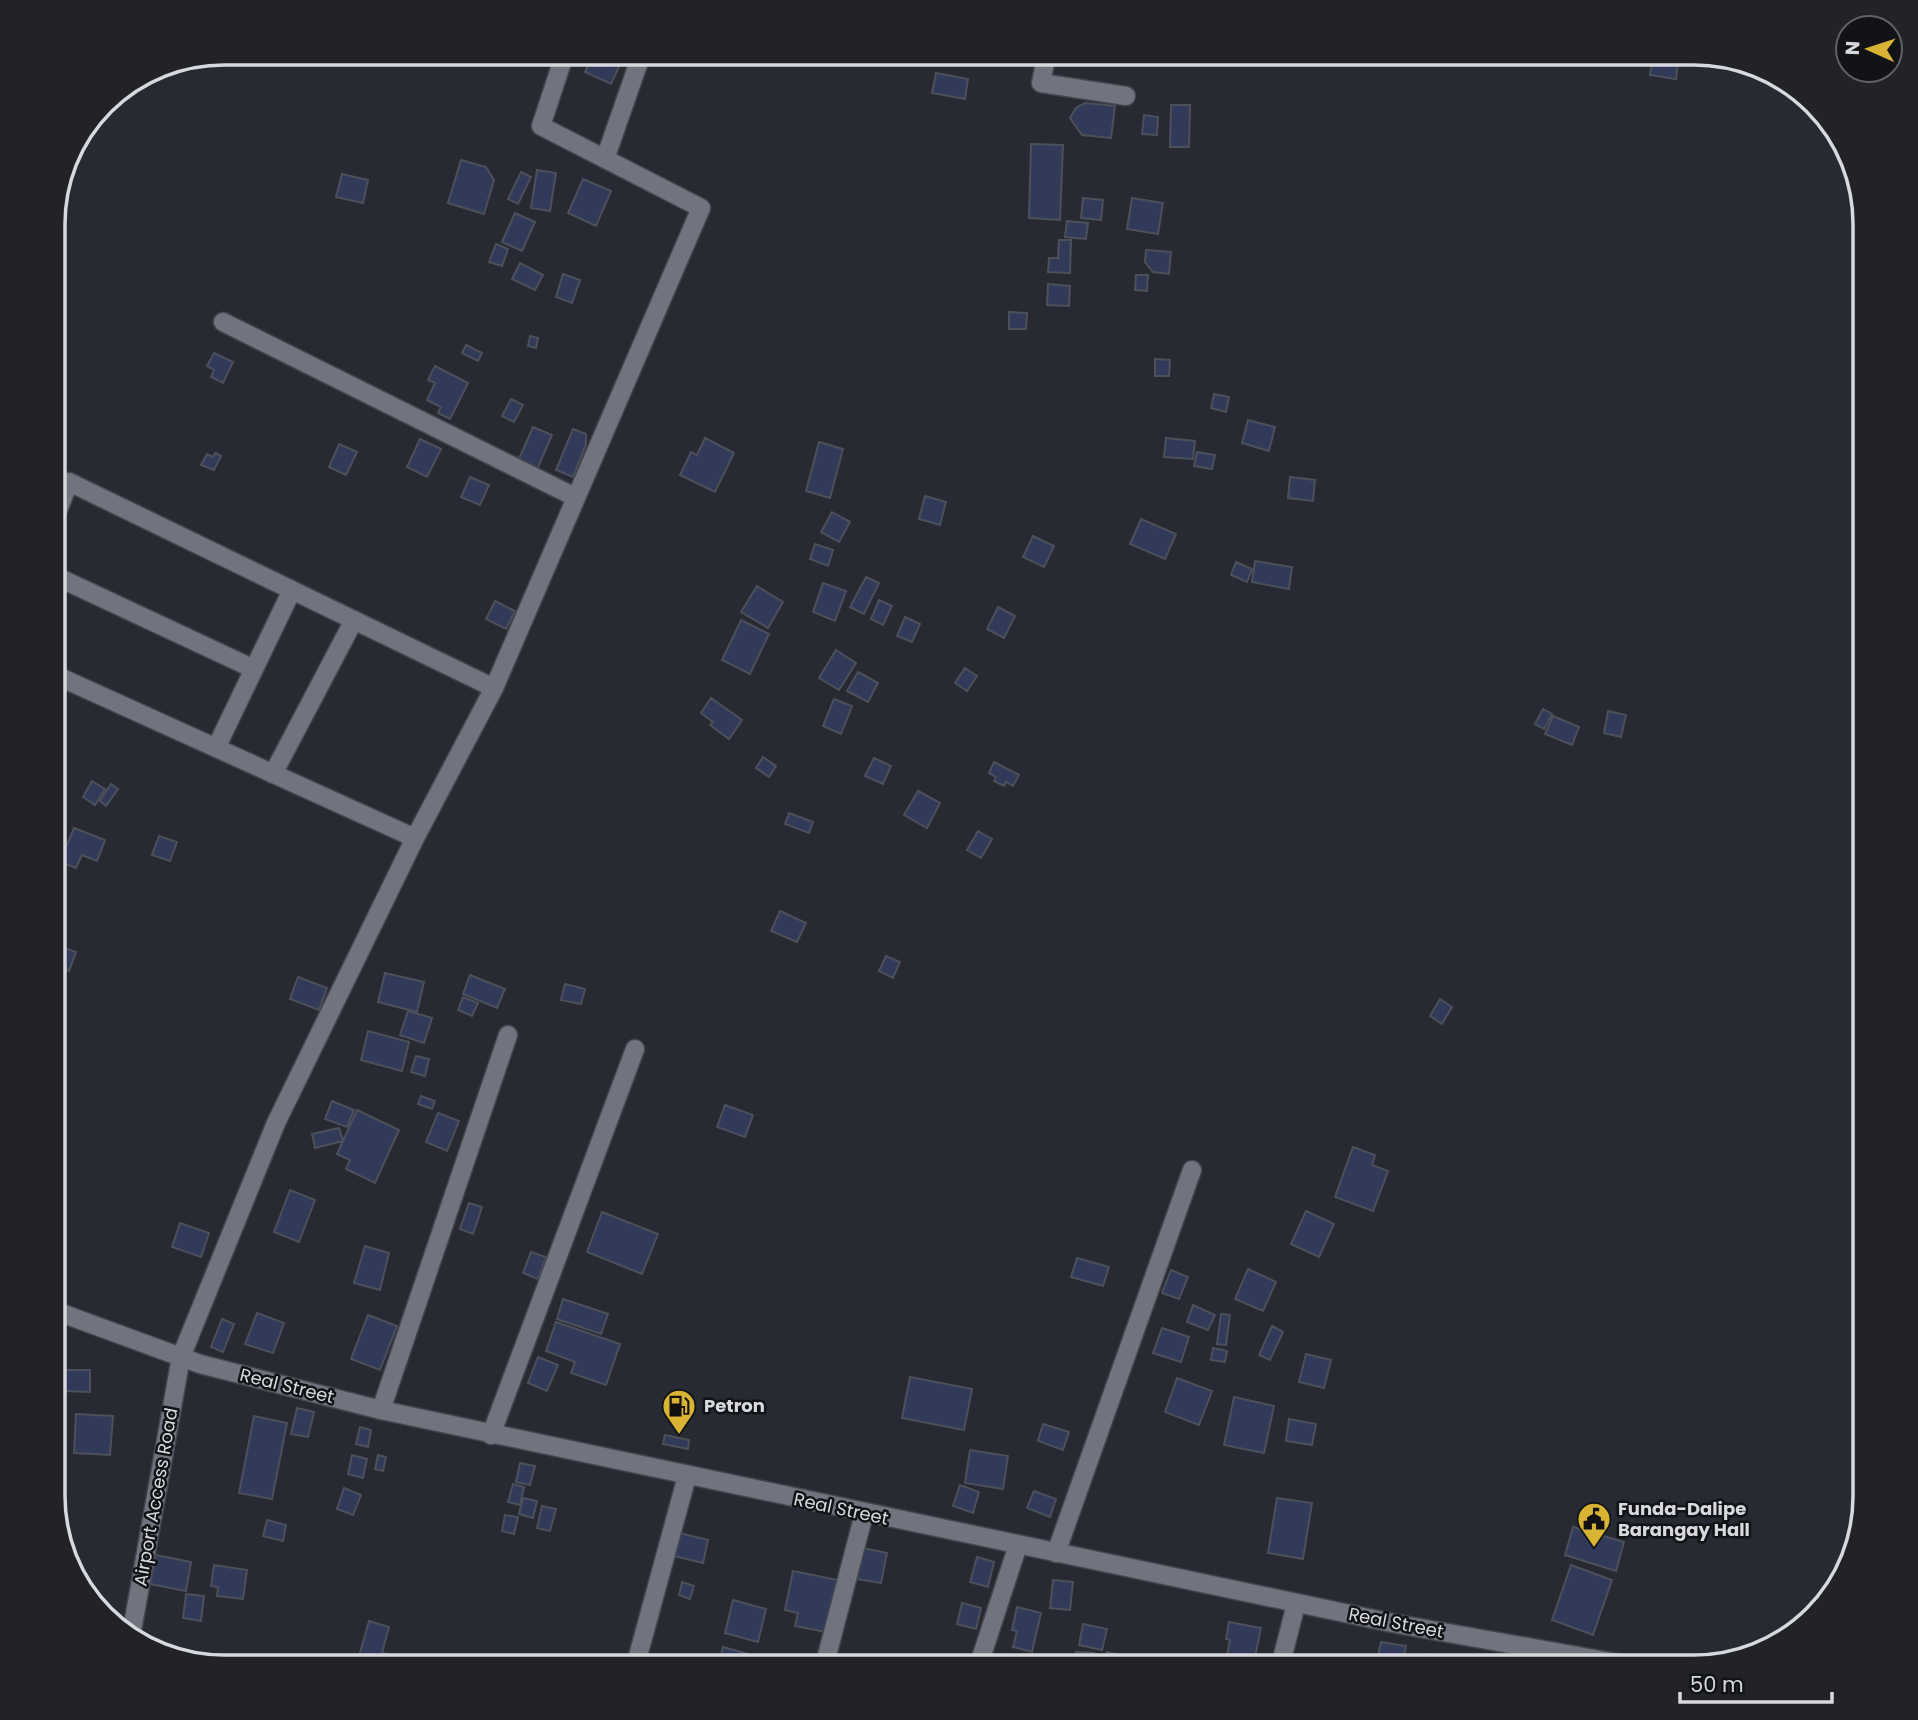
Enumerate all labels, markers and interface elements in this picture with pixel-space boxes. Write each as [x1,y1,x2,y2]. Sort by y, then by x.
north arrow [1834,14,1904,84]
text: N [1839,40,1866,56]
street label: Real Street [237,1362,337,1409]
fuel station icon: Petron [660,1387,698,1436]
place label: Petron [704,1393,765,1418]
street label: Airport Access Road [128,1406,183,1588]
street label: Real Street [791,1486,891,1531]
place label: Funda-Dalipe Barangay Hall [1618,1496,1750,1542]
public building icon: Funda-Dalipe Barangay Hall [1575,1500,1613,1549]
street label: Real Street [1346,1601,1446,1644]
scale bar [1680,1660,1832,1704]
text: 50 m [1690,1670,1744,1699]

